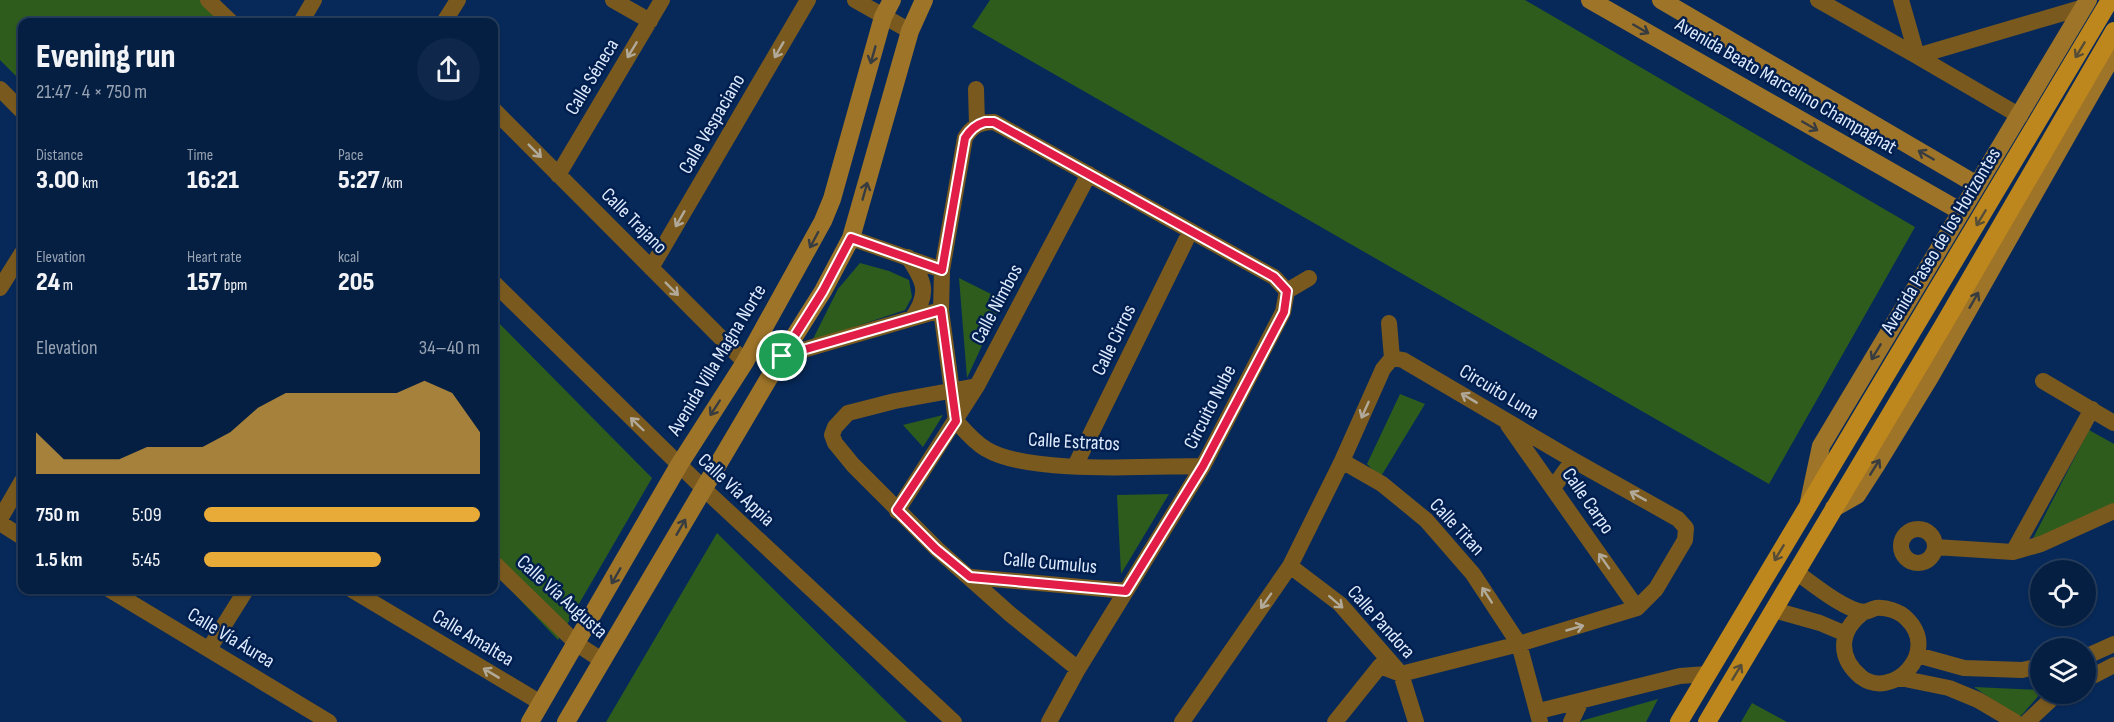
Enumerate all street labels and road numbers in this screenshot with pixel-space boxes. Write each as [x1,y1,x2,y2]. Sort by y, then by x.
street label: Avenida Beato Marcelino Champagnat [1670,12,1901,159]
street label: Calle Séneca [560,35,624,119]
street label: Calle Vespaciano [674,70,750,178]
street label: Avenida Paseo de los Horizontes [1875,144,2006,339]
street label: Calle Trajano [596,183,672,259]
street label: Calle Nimbos [966,260,1028,348]
street label: Avenida Villa Magna Norte [662,280,772,441]
street label: Calle Cirros [1087,301,1141,379]
street label: Circuito Luna [1455,359,1543,425]
street label: Circuito Nube [1179,361,1241,453]
street label: Calle Estratos [1028,428,1120,456]
street label: Calle Vía Appia [693,448,779,532]
street label: Calle Carpo [1557,463,1619,539]
street label: Calle Titan [1424,493,1490,561]
street label: Calle Cumulus [1002,547,1098,579]
street label: Calle Vía Augusta [512,550,612,644]
street label: Calle Pandora [1342,581,1420,663]
street label: Calle Vía Áurea [183,603,279,673]
street label: Calle Amaltea [428,604,518,672]

